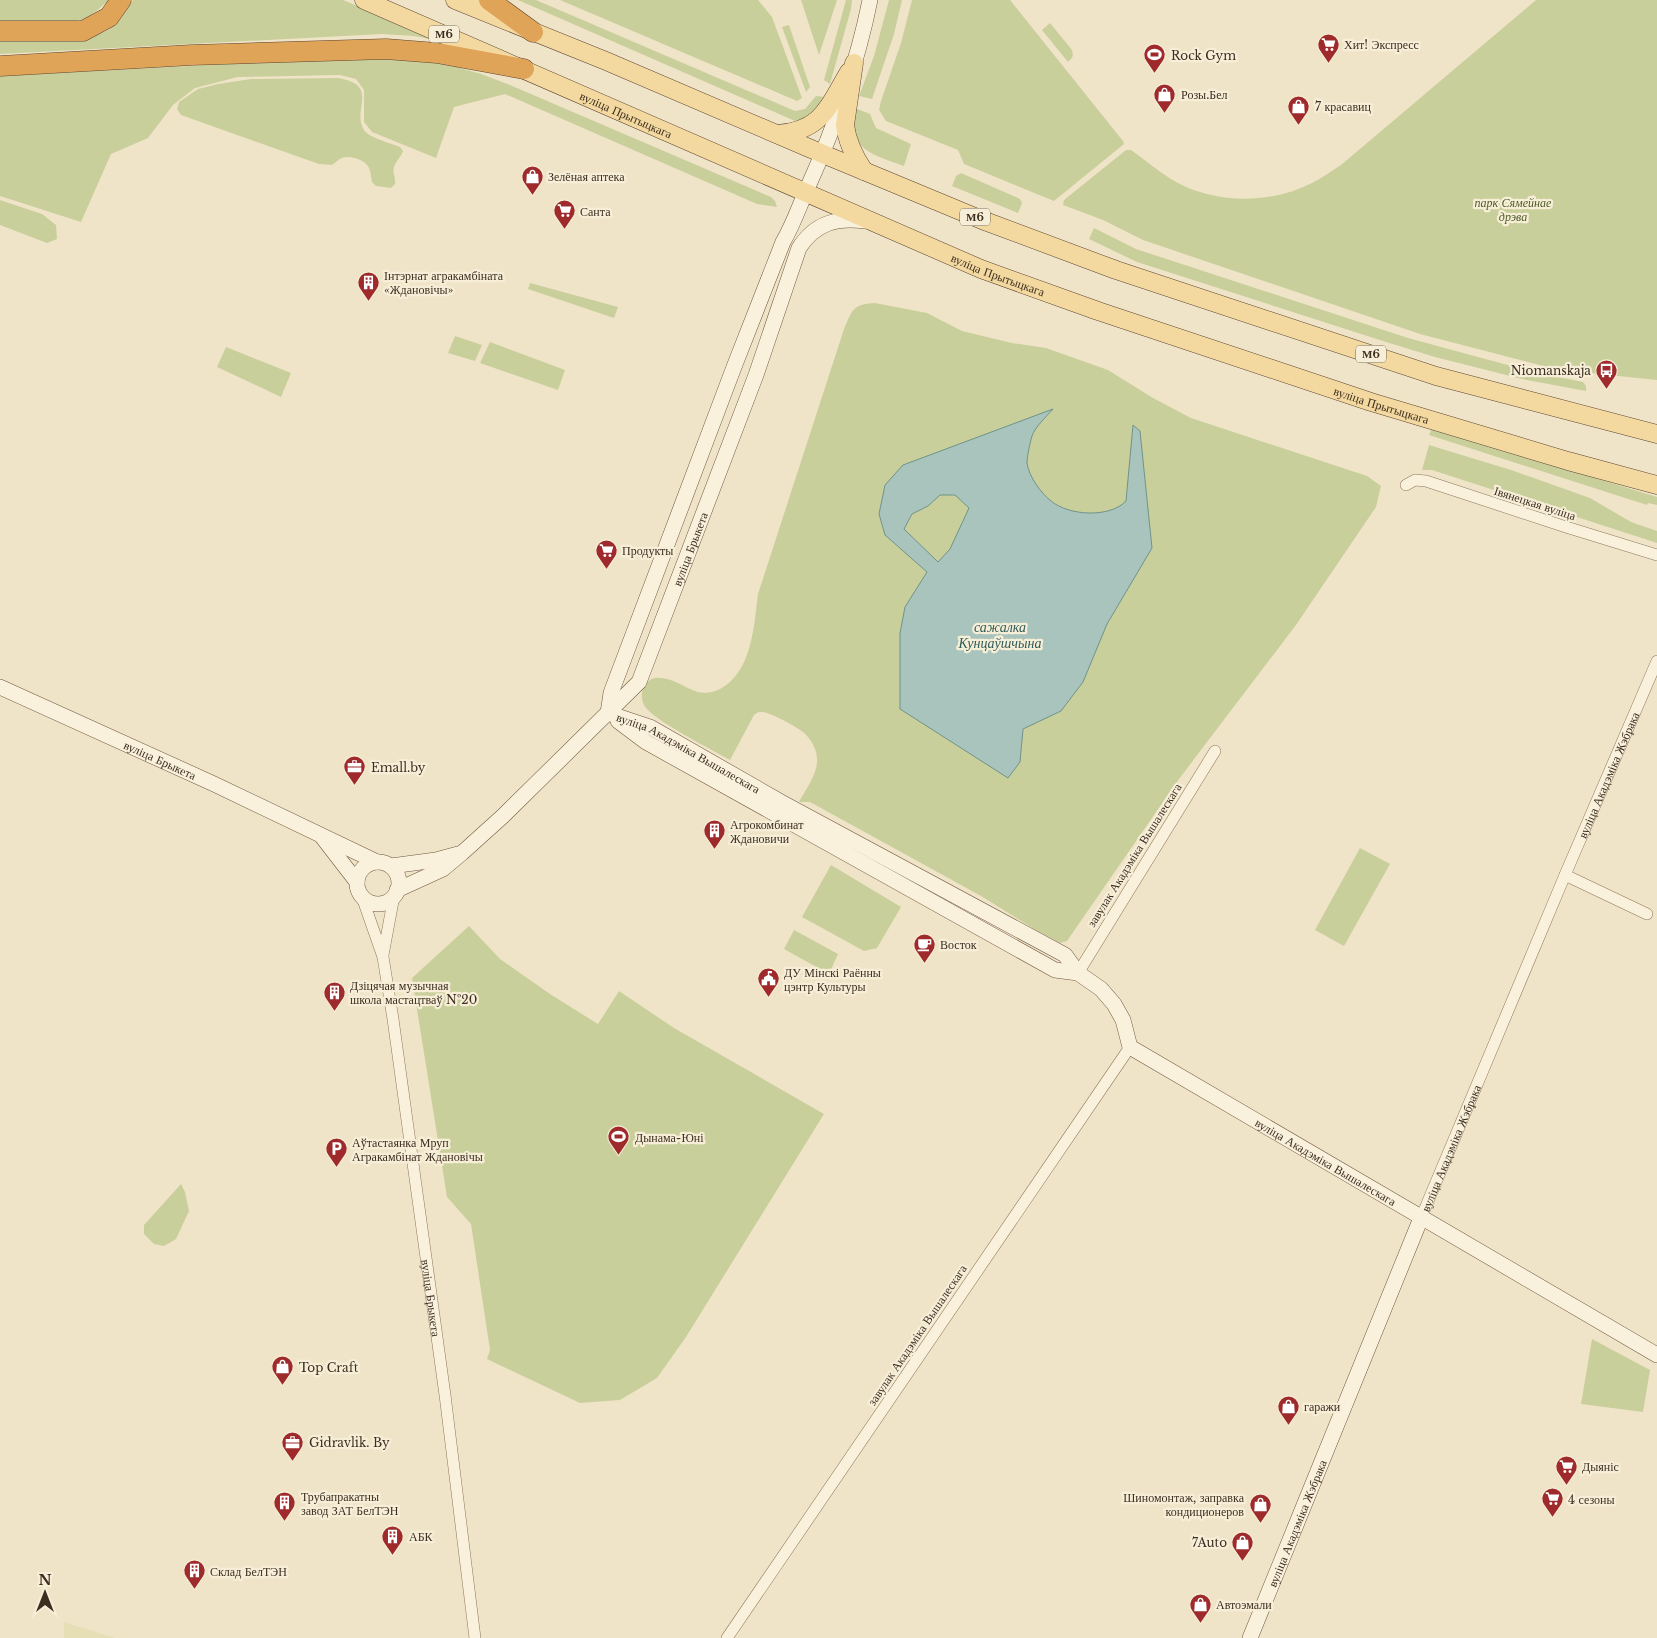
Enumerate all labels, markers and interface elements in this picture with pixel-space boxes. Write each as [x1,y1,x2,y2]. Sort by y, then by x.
road number: М6 [429,26,459,42]
supermarket icon: Хит! Экспресс [1316,32,1340,63]
place label: Хит! Экспресс [1344,37,1419,52]
sports icon: Rock Gym [1143,43,1167,74]
place label: Rock Gym [1171,48,1236,63]
shop icon: Розы.Бел [1153,82,1177,113]
place label: Розы.Бел [1181,87,1228,102]
street label: вуліца Прытыцкага [578,88,675,141]
shop icon: 7 красавиц [1287,94,1311,125]
place label: 7 красавиц [1315,99,1372,114]
shop icon: Зелёная аптека [520,164,544,195]
place label: Зелёная аптека [548,169,625,184]
park label: парк Сямейнае дрэва [1475,195,1552,224]
supermarket icon: Санта [552,199,576,230]
place label: Санта [580,204,611,219]
road number: М6 [960,208,990,226]
street label: вуліца Прытыцкага [949,250,1048,299]
place label: Інтэрнат агракамбіната «Ждановічы» [384,268,504,297]
building icon: Інтэрнат агракамбіната «Ждановічы» [356,270,380,301]
road number: М6 [1356,346,1386,362]
bus stop icon: Niomanskaja [1595,358,1619,389]
place label: Niomanskaja [1511,363,1591,378]
street label: вуліца Прытыцкага [1332,383,1432,427]
street label: Івянецкая вуліца [1492,483,1578,523]
street label: вуліца Брыкета [669,509,711,588]
supermarket icon: Продукты [594,538,618,569]
place label: Продукты [622,543,673,558]
water label: сажалка Кунцаўшчына [958,618,1041,652]
street label: вуліца Акадэміка Вышалескага [615,709,764,796]
street label: вуліца Акадэміка Жэбрака [1574,709,1642,840]
street label: вуліца Брыкета [122,737,199,783]
office icon: Emall.by [343,755,367,786]
place label: Emall.by [371,760,426,775]
street label: завулак Акадэміка Вышалескага [1083,780,1185,930]
place label: Агрокомбинат Ждановичи [730,817,804,846]
building icon: Агрокомбинат Ждановичи [702,819,726,850]
cafe icon: Восток [912,932,936,963]
place label: Восток [940,937,977,952]
place label: ДУ Мінскі Раённы цэнтр Культуры [784,965,881,994]
public building icon: ДУ Мінскі Раённы цэнтр Культуры [756,967,780,998]
place label: Дзіцячая музычная школа мастацтваў №20 [350,978,477,1007]
building icon: Дзіцячая музычная школа мастацтваў №20 [322,980,346,1011]
street label: вуліца Акадэміка Жэбрака [1417,1082,1484,1214]
street label: вуліца Акадэміка Вышалескага [1253,1114,1400,1209]
sports icon: Дынама-Юні [607,1125,631,1156]
place label: Дынама-Юні [635,1130,704,1145]
place label: Аўтастаянка Мруп Агракамбінат Ждановічы [352,1135,483,1164]
parking icon: Аўтастаянка Мруп Агракамбінат Ждановічы [324,1137,348,1168]
street label: вуліца Брыкета [419,1258,444,1338]
street label: завулак Акадэміка Вышалескага [864,1261,970,1408]
shop icon: Top Craft [271,1355,295,1386]
place label: Top Craft [299,1360,359,1375]
shop icon: гаражи [1276,1394,1300,1425]
place label: гаражи [1304,1399,1341,1414]
office icon: Gidravlik. By [281,1430,305,1461]
place label: Gidravlik. By [309,1435,390,1450]
supermarket icon: Дыяніс [1554,1454,1578,1485]
street label: вуліца Акадэміка Жэбрака [1264,1457,1330,1589]
place label: Дыяніс [1582,1459,1619,1474]
supermarket icon: 4 сезоны [1540,1487,1564,1518]
place label: Трубапракатны завод ЗАТ БелТЭН [301,1489,399,1518]
place label: Шиномонтаж, заправка кондиционеров [1123,1490,1245,1519]
building icon: Трубапракатны завод ЗАТ БелТЭН [273,1491,297,1522]
shop icon: Шиномонтаж, заправка кондиционеров [1248,1492,1272,1523]
place label: 4 сезоны [1568,1492,1615,1507]
building icon: АБК [381,1524,405,1555]
place label: АБК [409,1529,434,1544]
shop icon: 7Auto [1231,1530,1255,1561]
place label: 7Auto [1192,1535,1227,1550]
building icon: Склад БелТЭН [182,1559,206,1590]
place label: Склад БелТЭН [210,1564,287,1579]
north arrow [20,1568,70,1618]
text: N [38,1571,52,1589]
shop icon: Автоэмали [1188,1592,1212,1623]
place label: Автоэмали [1216,1597,1272,1612]

